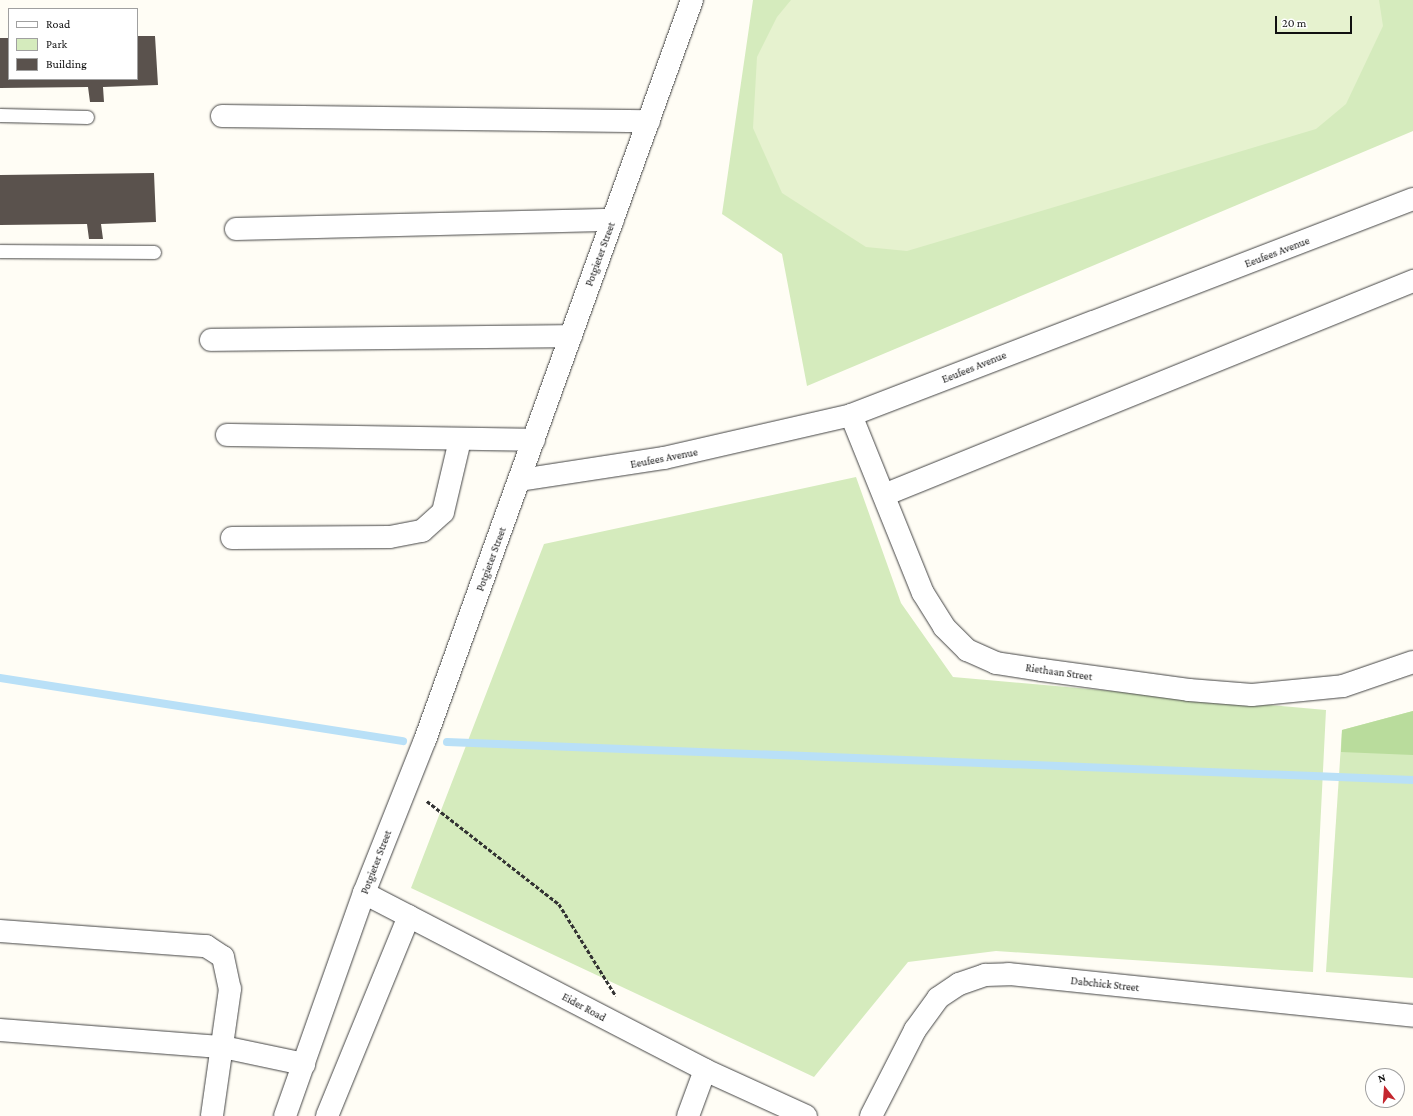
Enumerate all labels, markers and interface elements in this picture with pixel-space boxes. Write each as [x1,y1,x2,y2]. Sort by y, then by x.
legend [8,8,138,80]
scale bar [1277,8,1354,34]
text: 20 m [1282,16,1306,30]
text: Road [46,17,70,31]
text: Park [46,37,67,51]
text: Building [46,57,87,71]
street label: Potgieter Street [582,220,618,288]
street label: Eeufees Avenue [1243,234,1311,270]
street label: Eeufees Avenue [940,348,1008,386]
street label: Eeufees Avenue [629,445,699,471]
street label: Potgieter Street [473,525,509,593]
street label: Riethaan Street [1025,661,1093,683]
street label: Potgieter Street [358,828,394,896]
street label: Dabchick Street [1070,974,1140,994]
street label: Eider Road [560,990,608,1024]
north arrow [1365,1068,1405,1108]
text: N [1376,1071,1387,1084]

